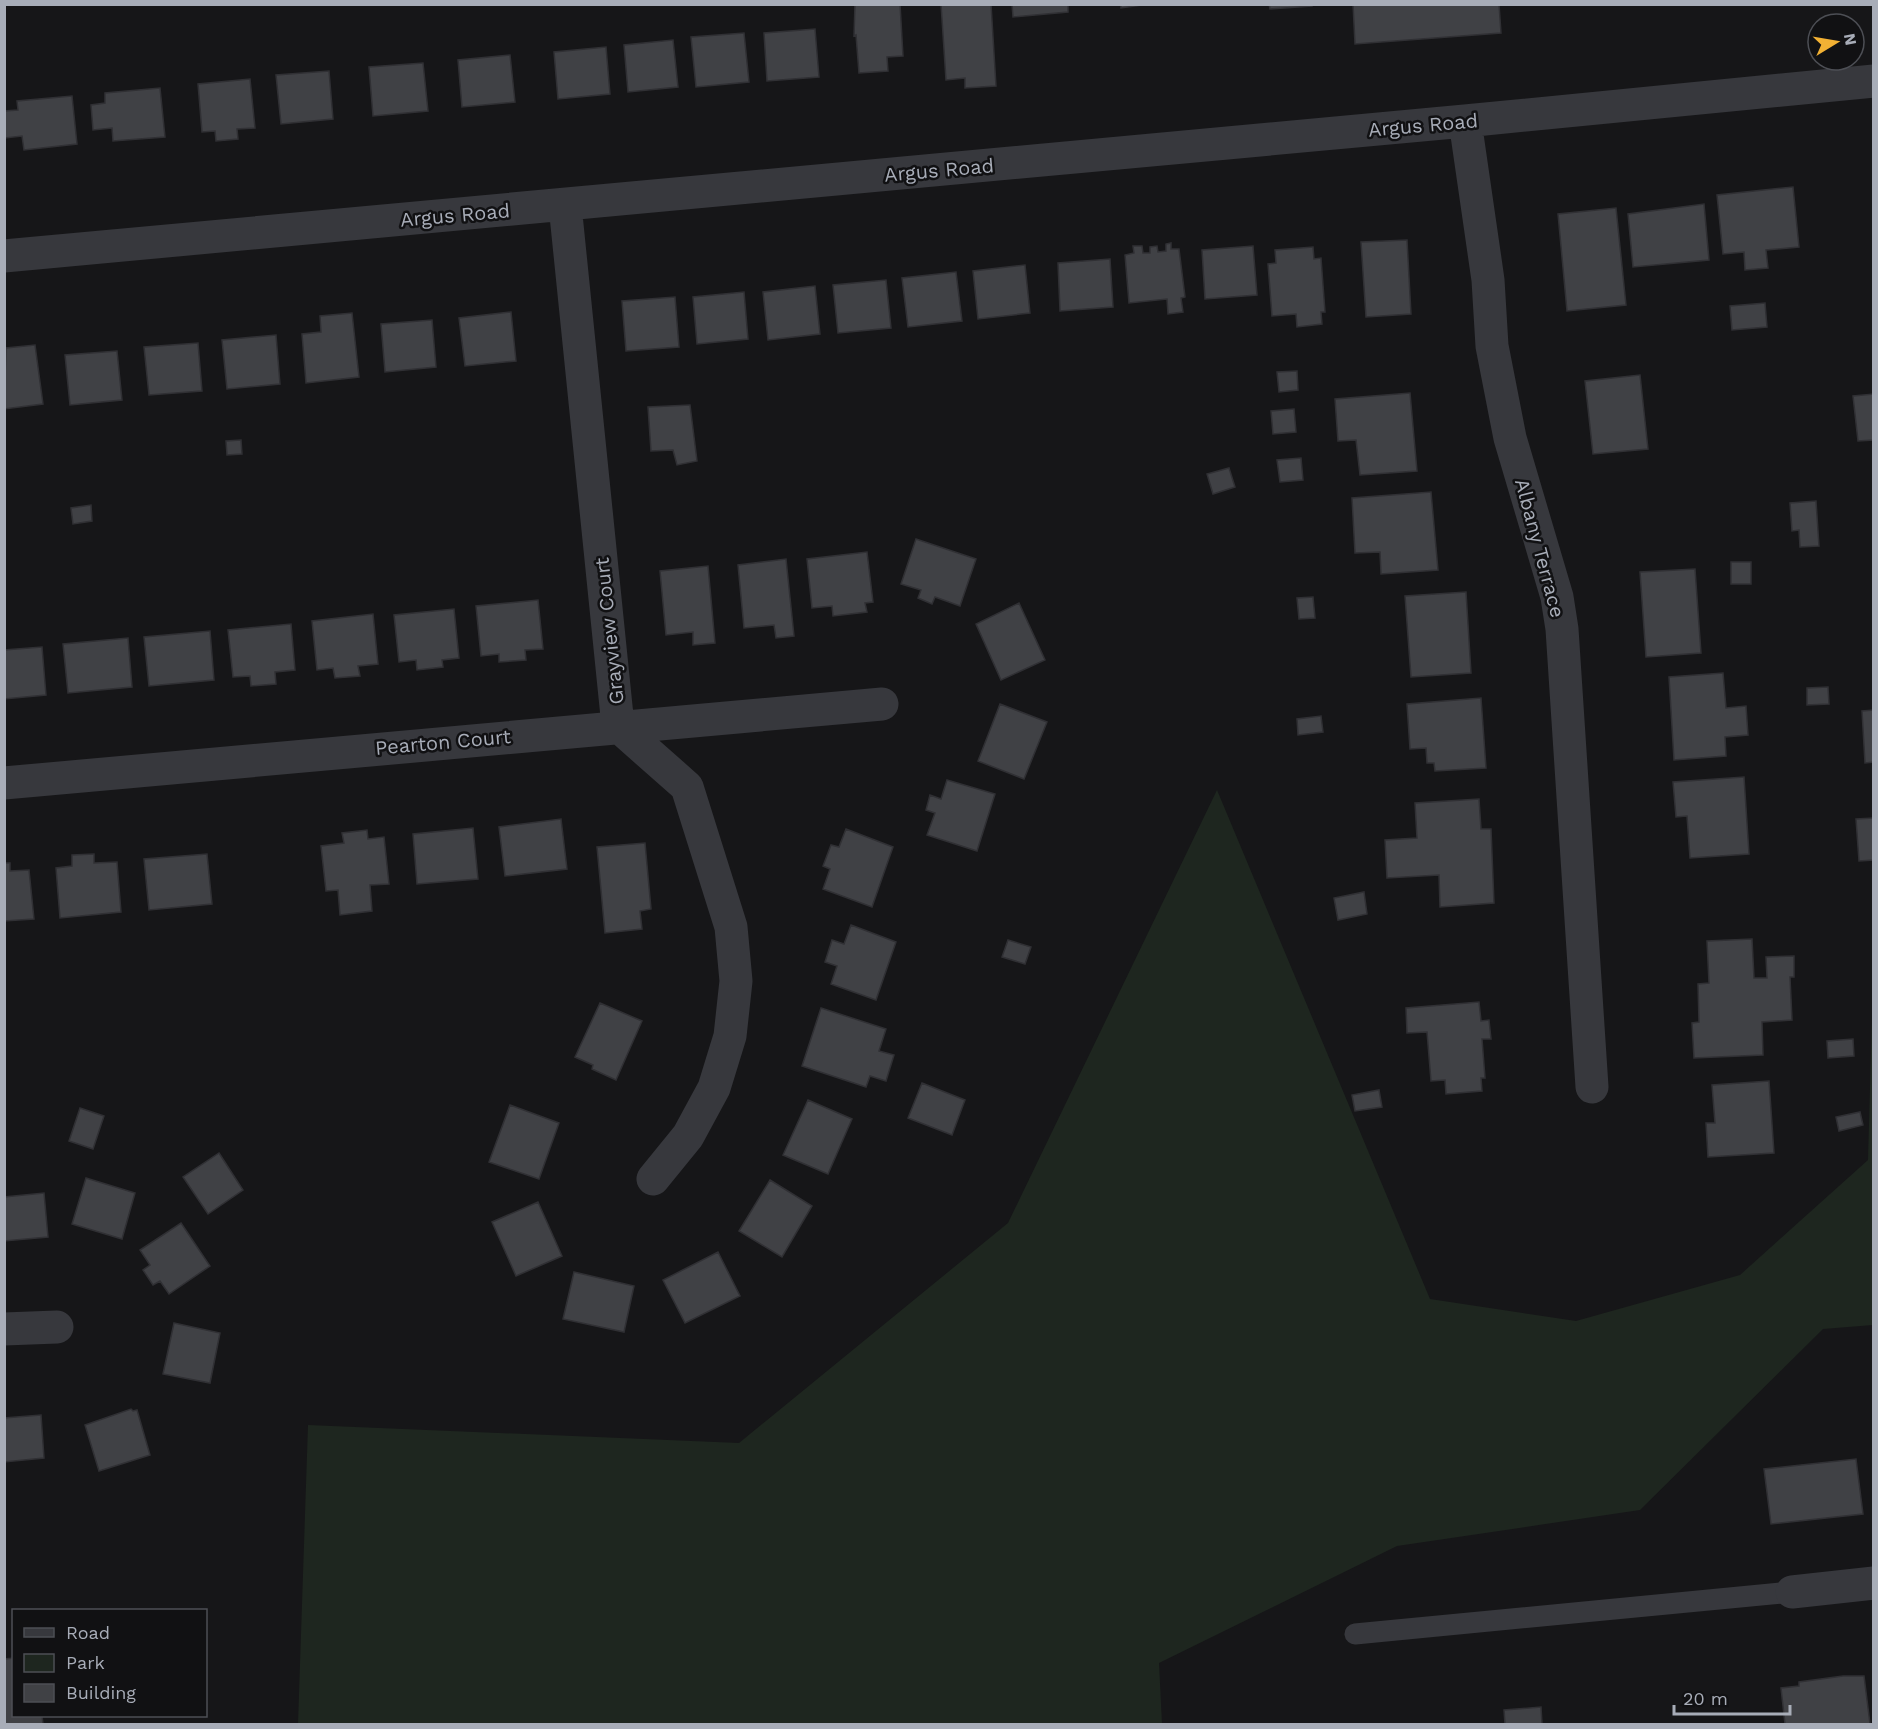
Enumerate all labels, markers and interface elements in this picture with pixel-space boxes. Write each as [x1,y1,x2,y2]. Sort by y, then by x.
north arrow [1806,12,1866,72]
text: N [1840,32,1861,47]
street label: Argus Road [1367,108,1479,142]
street label: Argus Road [883,153,995,187]
street label: Argus Road [399,198,511,232]
street label: Albany Terrace [1510,476,1570,620]
street label: Grayview Court [589,556,629,706]
street label: Pearton Court [374,724,512,760]
legend [12,1609,207,1717]
text: Road [66,1622,110,1643]
text: Park [66,1652,105,1673]
scale bar [1674,1678,1790,1716]
text: Building [66,1682,136,1703]
text: 20 m [1683,1688,1728,1709]

